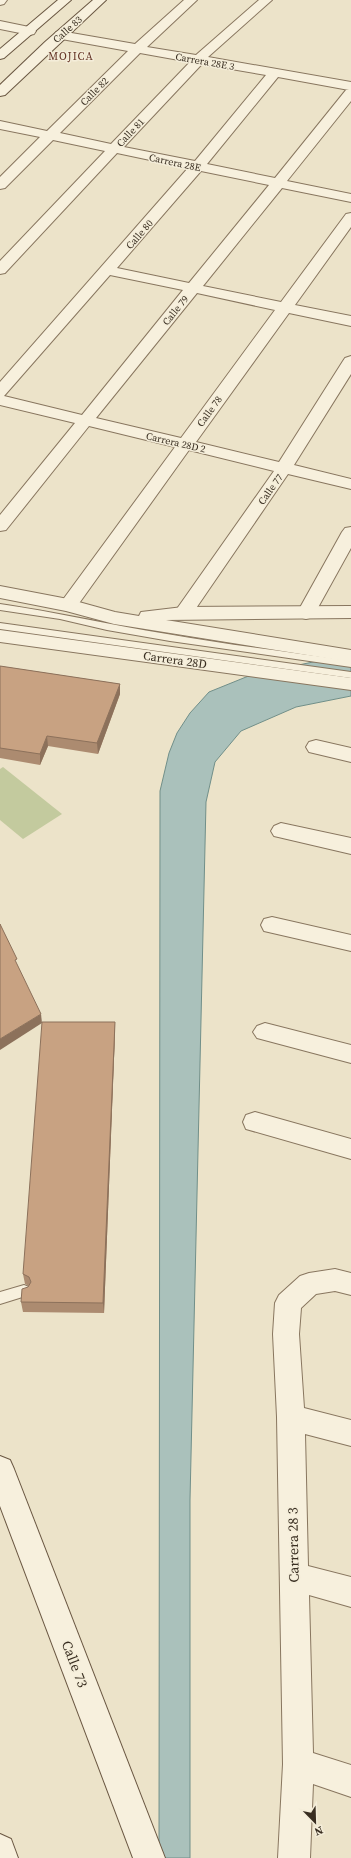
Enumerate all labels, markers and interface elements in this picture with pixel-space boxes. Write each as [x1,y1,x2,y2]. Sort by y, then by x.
street label: Calle 83 [50,13,85,46]
district label: MOJICA [48,49,94,64]
street label: Carrera 28E 3 [174,50,235,73]
street label: Calle 82 [77,74,111,108]
street label: Calle 81 [114,115,147,149]
street label: Carrera 28E [148,151,202,174]
street label: Calle 80 [123,217,156,252]
street label: Calle 79 [159,293,191,328]
street label: Calle 78 [194,393,225,429]
street label: Carrera 28D 2 [145,429,207,456]
street label: Calle 77 [255,471,286,507]
street label: Carrera 28D [142,648,208,672]
street label: Carrera 28 3 [282,1507,304,1583]
street label: Calle 73 [57,1638,93,1690]
north arrow [295,1802,335,1842]
text: N [312,1822,325,1839]

